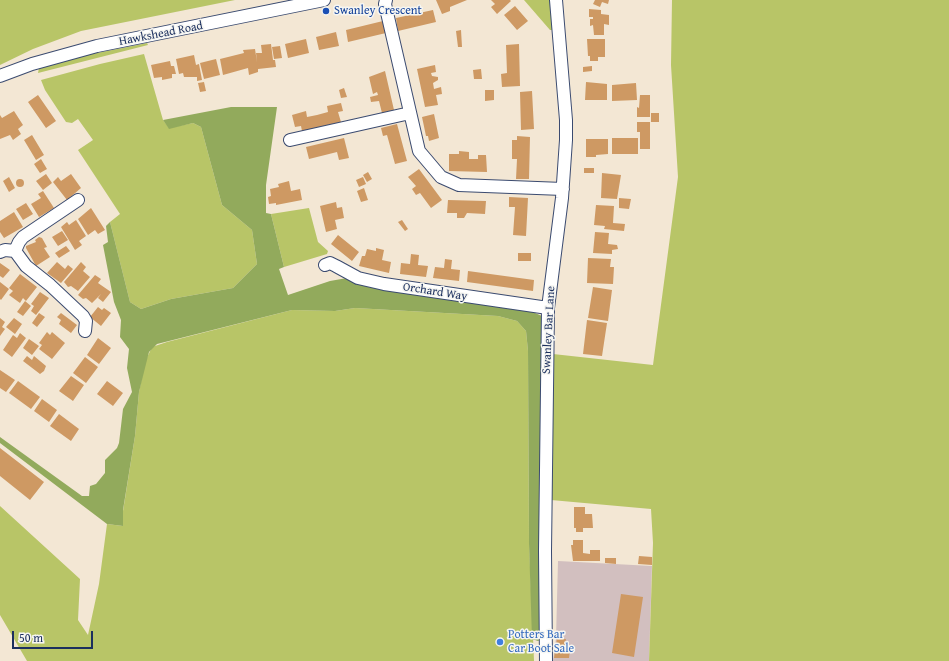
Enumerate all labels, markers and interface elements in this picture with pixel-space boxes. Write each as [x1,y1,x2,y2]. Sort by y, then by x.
place label: Swanley Crescent [334,4,422,18]
marker: Swanley Crescent [321,6,331,16]
street label: Hawkshead Road [118,19,204,49]
street label: Orchard Way [402,280,468,304]
street label: Swanley Bar Lane [540,286,558,374]
scale bar [14,623,95,649]
place label: Potters Bar Car Boot Sale [508,628,574,656]
text: 50 m [19,629,43,646]
marker: Potters Bar Car Boot Sale [495,637,505,647]

